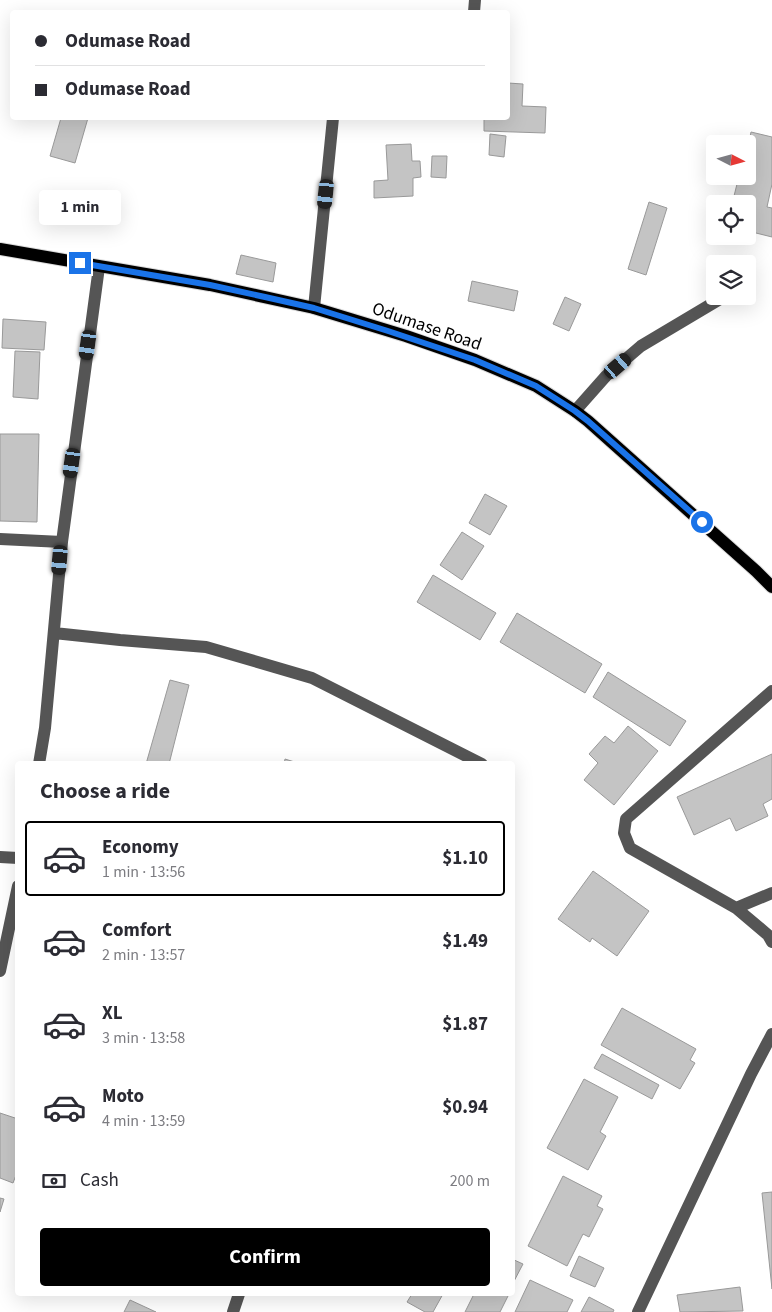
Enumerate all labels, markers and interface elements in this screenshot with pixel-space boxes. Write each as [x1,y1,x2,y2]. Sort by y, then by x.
text: Odumase Road [65,28,191,55]
text: Odumase Road [65,76,191,103]
north arrow [706,135,756,185]
map controls [706,135,756,305]
car [316,178,335,210]
callout: 1 min [39,190,121,226]
button: locate [706,195,756,245]
text: 1 min [61,196,99,218]
route end [69,252,91,274]
button: layers [706,255,756,305]
street label: Odumase Road [369,296,485,357]
car [78,329,97,361]
car [601,350,634,382]
car [62,447,81,479]
route start [691,511,713,533]
car [51,544,68,576]
text: Choose a ride [40,775,170,807]
text: Economy [102,834,179,861]
icon: car [42,836,87,881]
text: $1.10 [442,845,488,872]
text: 1 min · 13:56 [102,861,185,883]
text: Comfort [102,917,172,944]
icon: car [42,919,87,964]
text: $1.49 [442,928,488,955]
text: 2 min · 13:57 [102,944,185,966]
text: XL [102,1000,123,1027]
icon: car [42,1002,87,1047]
text: $1.87 [442,1011,488,1038]
text: 3 min · 13:58 [102,1027,185,1049]
text: Moto [102,1083,144,1110]
icon: car [42,1085,87,1130]
text: $0.94 [442,1094,488,1121]
text: 4 min · 13:59 [102,1110,185,1132]
icon: cash [40,1167,68,1195]
text: Cash [80,1167,119,1194]
text: 200 m [450,1170,490,1192]
button: Confirm [40,1228,490,1286]

